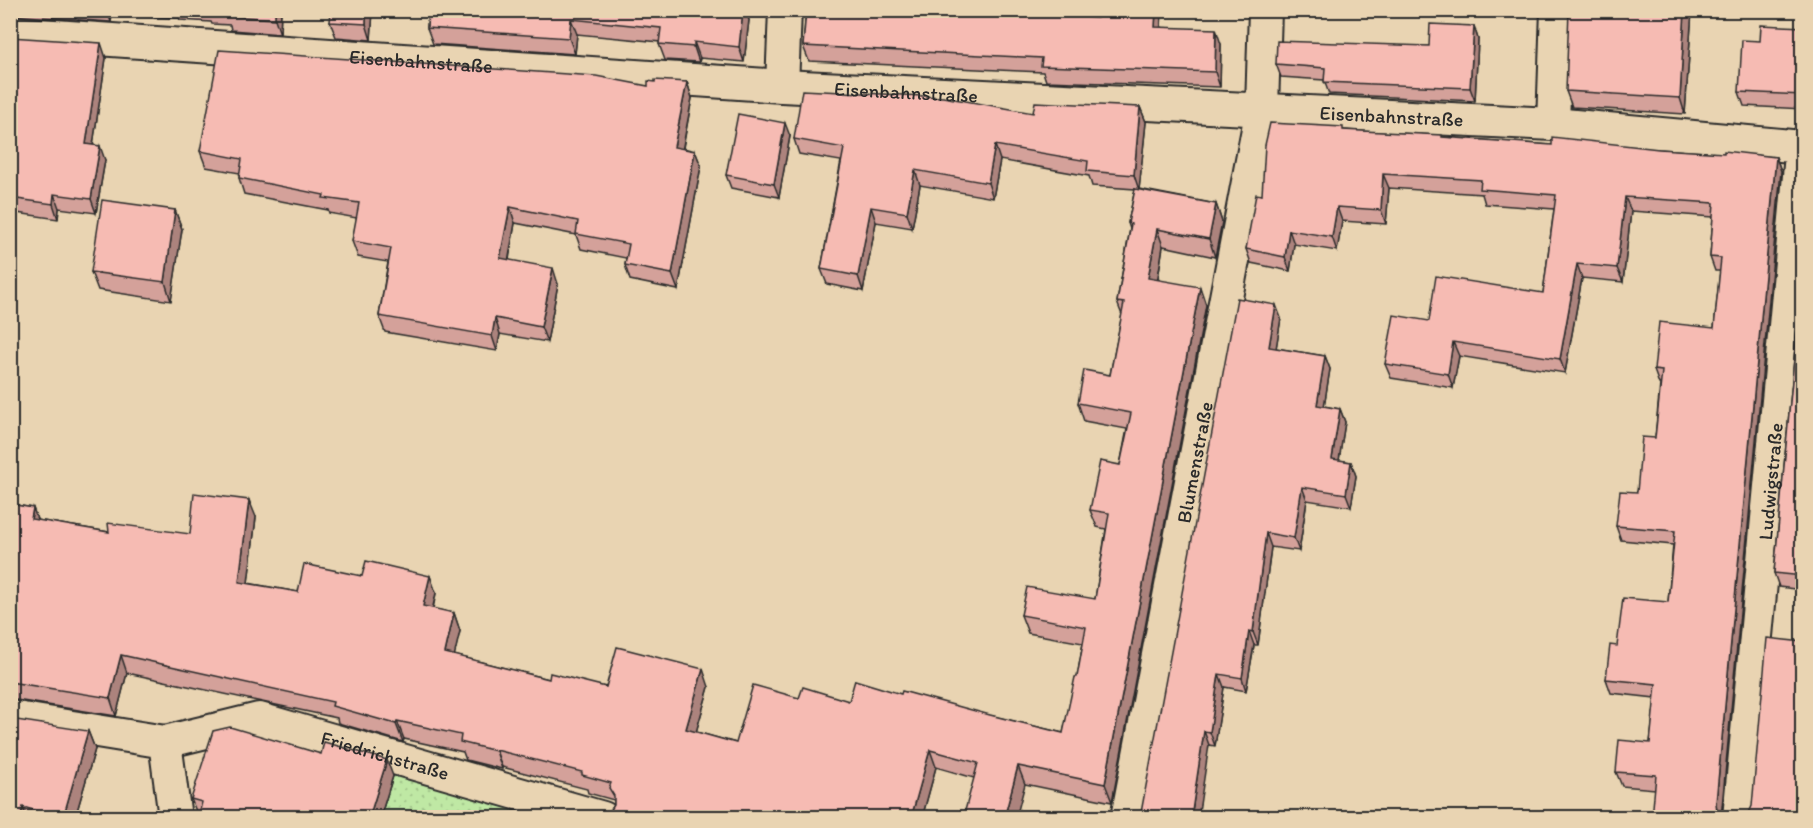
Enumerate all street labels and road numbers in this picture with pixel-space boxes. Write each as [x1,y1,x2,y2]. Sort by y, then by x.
street label: Eisenbahnstraße [348,44,494,78]
street label: Eisenbahnstraße [834,77,978,108]
street label: Eisenbahnstraße [1319,101,1464,132]
street label: Blumenstraße [1171,400,1218,525]
street label: Ludwigstraße [1753,422,1788,541]
street label: Friedrichstraße [318,725,452,785]

